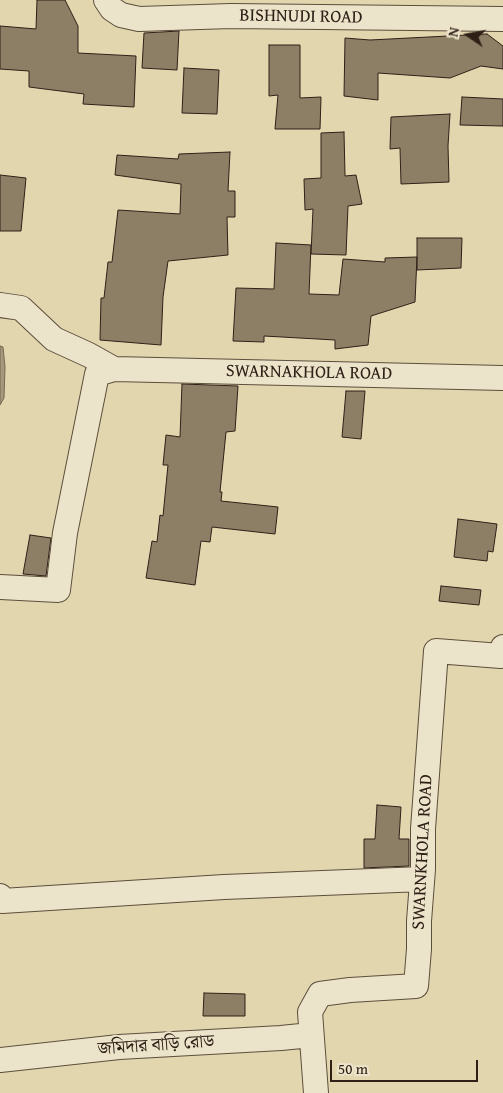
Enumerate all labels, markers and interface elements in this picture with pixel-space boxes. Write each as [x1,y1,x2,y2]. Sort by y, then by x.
street label: BISHNUDI ROAD [239,5,363,29]
north arrow [443,10,493,60]
text: N [443,25,464,39]
street label: SWARNAKHOLA ROAD [226,361,392,385]
street label: SWARNKHOLA ROAD [408,774,438,930]
street label: জমিদার বাড়ি রোড [97,1031,215,1061]
scale bar [333,1050,480,1082]
text: 50 m [338,1058,368,1079]

